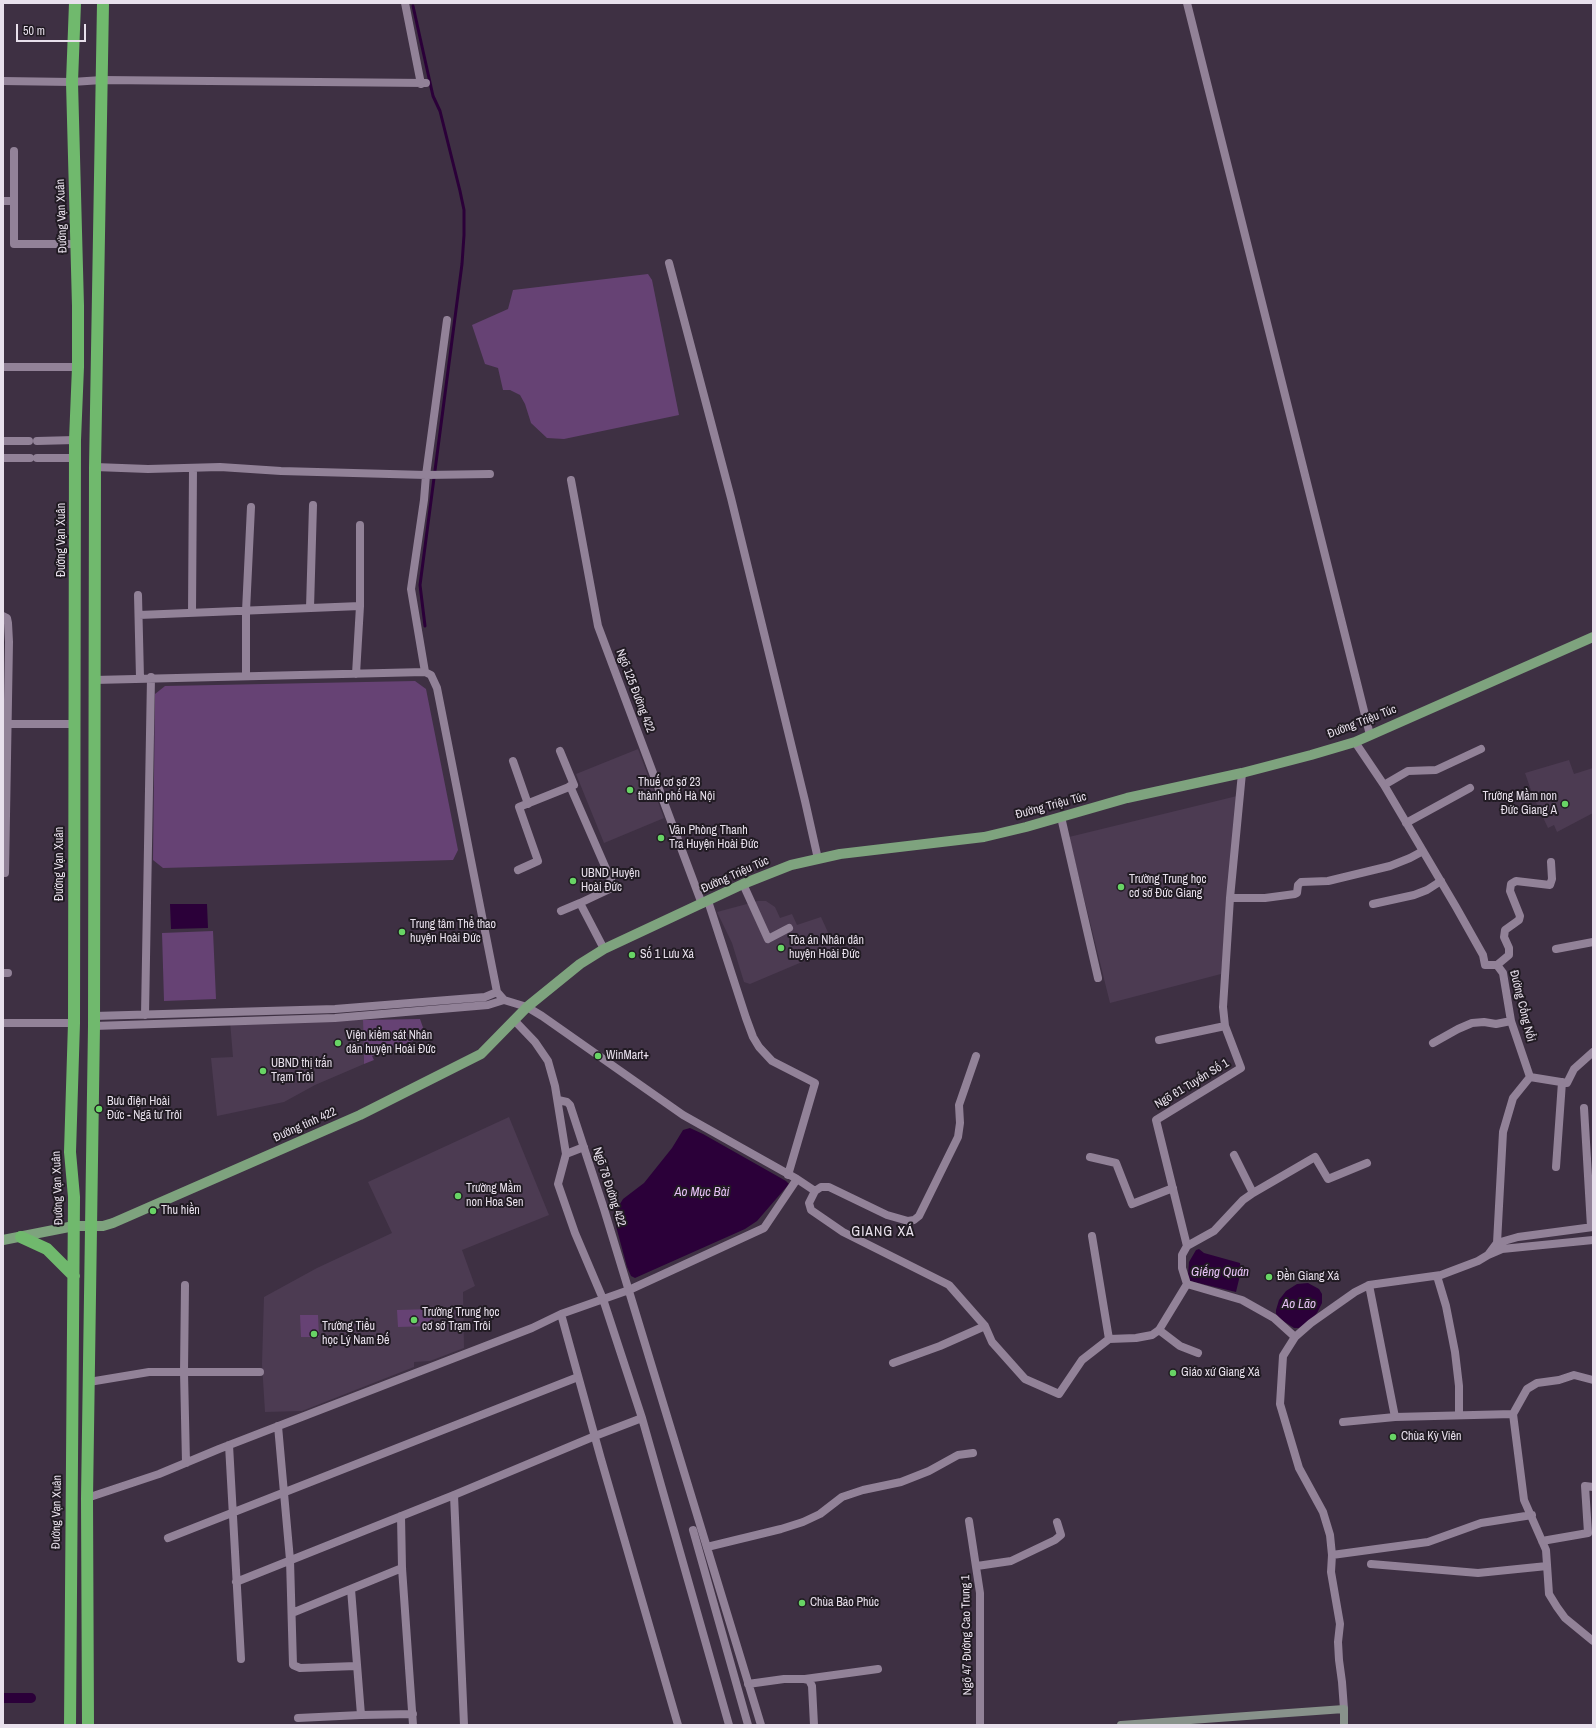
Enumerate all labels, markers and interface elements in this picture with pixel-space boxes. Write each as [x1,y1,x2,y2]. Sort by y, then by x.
scale bar [18,16,88,42]
text: 50 m [23,23,45,39]
street label: Đường Vạn Xuân [54,179,70,253]
street label: Đường Vạn Xuân [55,503,69,577]
street label: Ngõ 125 Đường 422 [612,647,658,735]
street label: Đường Triệu Túc [1326,702,1398,742]
place label: Thuế cơ sở 23 thành phố Hà Nội [638,776,715,804]
marker: Thuế cơ sở 23 thành phố Hà Nội [625,785,635,795]
street label: Đường Triệu Túc [1014,790,1088,822]
place label: Trường Mầm non Đức Giang A [1482,790,1557,818]
marker: Trường Mầm non Đức Giang A [1560,799,1570,809]
place label: Văn Phòng Thanh Tra Huyện Hoài Đức [669,824,758,852]
street label: Đường Vạn Xuân [53,827,67,901]
marker: Văn Phòng Thanh Tra Huyện Hoài Đức [656,833,666,843]
street label: Đường Triệu Túc [699,854,771,896]
place label: UBND Huyện Hoài Đức [581,867,640,895]
place label: Trường Trung học cơ sở Đức Giang [1129,873,1206,901]
marker: UBND Huyện Hoài Đức [568,876,578,886]
marker: Trường Trung học cơ sở Đức Giang [1116,882,1126,892]
place label: Trung tâm Thể thao huyện Hoài Đức [410,918,496,946]
marker: Trung tâm Thể thao huyện Hoài Đức [397,927,407,937]
place label: Tòa án Nhân dân huyện Hoài Đức [789,934,864,962]
marker: Tòa án Nhân dân huyện Hoài Đức [776,943,786,953]
place label: Số 1 Lưu Xá [640,948,694,962]
marker: Số 1 Lưu Xá [627,950,637,960]
street label: Đường Cổng Nổi [1506,969,1538,1043]
place label: Viện kiểm sát Nhân dân huyện Hoài Đức [346,1029,436,1057]
marker: Viện kiểm sát Nhân dân huyện Hoài Đức [333,1038,343,1048]
place label: WinMart+ [606,1049,649,1063]
marker: WinMart+ [593,1051,603,1061]
street label: Ngõ 61 Tuyến Số 1 [1152,1056,1232,1112]
place label: UBND thị trấn Trạm Trôi [271,1057,332,1085]
marker: UBND thị trấn Trạm Trôi [258,1066,268,1076]
place label: Bưu điện Hoài Đức - Ngã tư Trôi [107,1095,182,1123]
marker: Bưu điện Hoài Đức - Ngã tư Trôi [94,1104,104,1114]
street label: Đường tỉnh 422 [271,1105,339,1145]
street label: Ngõ 78 Đường 422 [589,1145,629,1229]
street label: Đường Vạn Xuân [50,1151,66,1225]
place label: Trường Mầm non Hoa Sen [466,1182,523,1210]
water label: Ao Mục Bài [674,1185,730,1201]
marker: Trường Mầm non Hoa Sen [453,1191,463,1201]
place label: Thu hiền [161,1204,200,1218]
marker: Thu hiền [148,1206,158,1216]
district label: GIANG XÁ [851,1224,915,1240]
water label: Giếng Quán [1191,1265,1249,1281]
place label: Đền Giang Xá [1277,1270,1339,1284]
marker: Đền Giang Xá [1264,1272,1274,1282]
water label: Ao Lão [1282,1297,1316,1313]
place label: Trường Trung học cơ sở Trạm Trôi [422,1306,499,1334]
marker: Trường Trung học cơ sở Trạm Trôi [409,1315,419,1325]
place label: Trường Tiểu học Lý Nam Đế [322,1320,389,1348]
marker: Trường Tiểu học Lý Nam Đế [309,1329,319,1339]
place label: Giáo xứ Giang Xá [1181,1366,1260,1380]
marker: Giáo xứ Giang Xá [1168,1368,1178,1378]
place label: Chùa Kỳ Viên [1401,1430,1462,1444]
marker: Chùa Kỳ Viên [1388,1432,1398,1442]
street label: Đường Vạn Xuân [49,1475,65,1549]
street label: Ngõ 47 Đường Cao Trung 1 [959,1575,975,1695]
place label: Chùa Bảo Phúc [810,1596,879,1610]
marker: Chùa Bảo Phúc [797,1598,807,1608]

